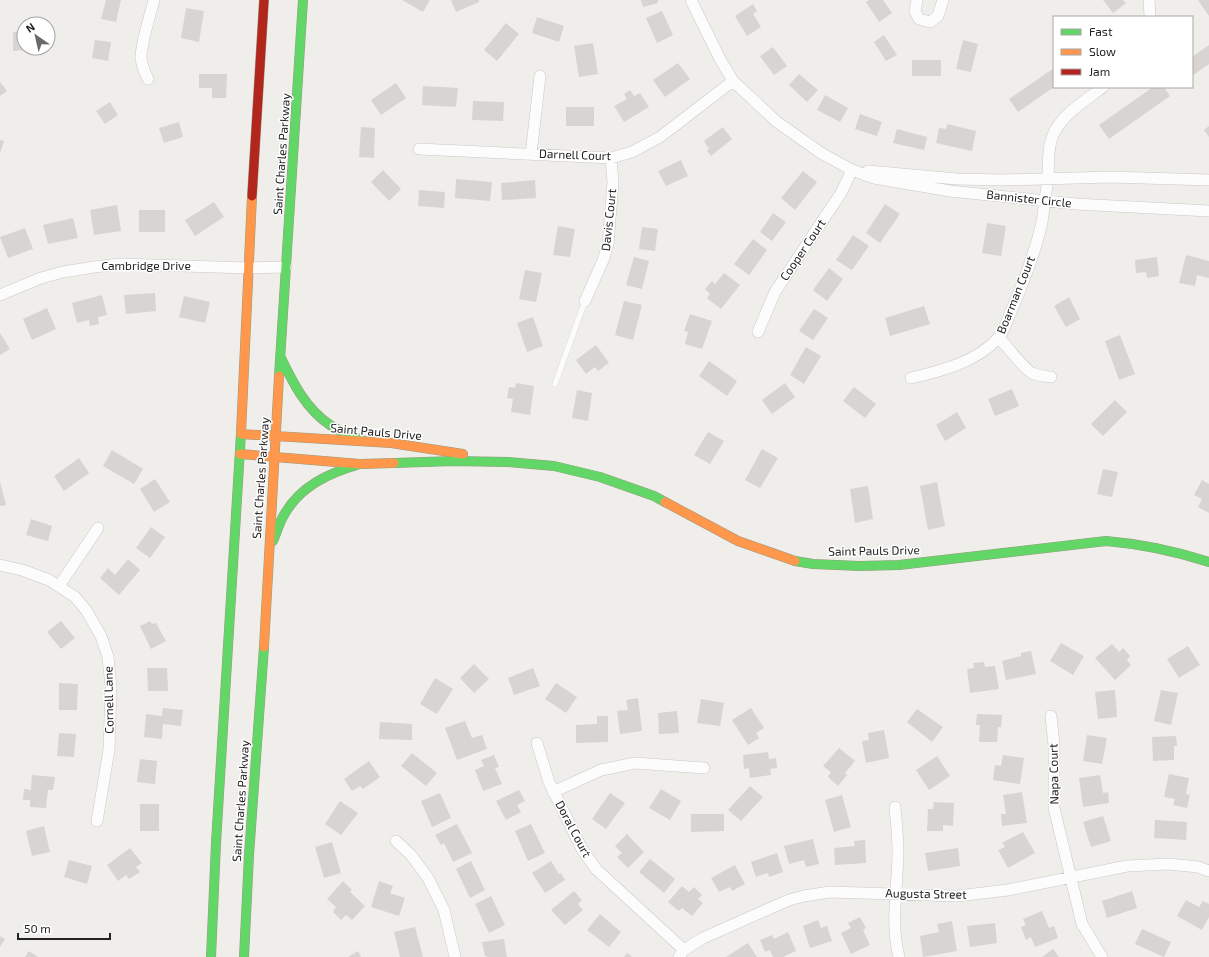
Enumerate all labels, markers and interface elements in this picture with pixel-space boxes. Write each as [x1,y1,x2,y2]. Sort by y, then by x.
north arrow [16,16,56,56]
legend [1053,16,1193,88]
text: N [23,20,37,35]
text: Fast [1089,24,1113,38]
text: Slow [1089,44,1116,58]
text: Jam [1089,64,1110,78]
street label: Saint Charles Parkway [270,92,292,215]
street label: Darnell Court [539,146,612,162]
street label: Bannister Circle [986,187,1072,209]
street label: Davis Court [598,188,618,252]
street label: Cooper Court [777,216,828,283]
street label: Boarman Court [993,253,1037,335]
street label: Cambridge Drive [101,258,191,272]
street label: Saint Charles Parkway [249,416,271,539]
street label: Saint Pauls Drive [330,420,422,442]
street label: Saint Pauls Drive [828,542,920,558]
street label: Cornell Lane [100,666,116,734]
street label: Saint Charles Parkway [229,739,251,862]
street label: Napa Court [1045,743,1061,805]
street label: Doral Court [553,798,595,860]
street label: Augusta Street [885,885,967,901]
scale bar [18,915,110,941]
text: 50 m [24,921,51,935]

